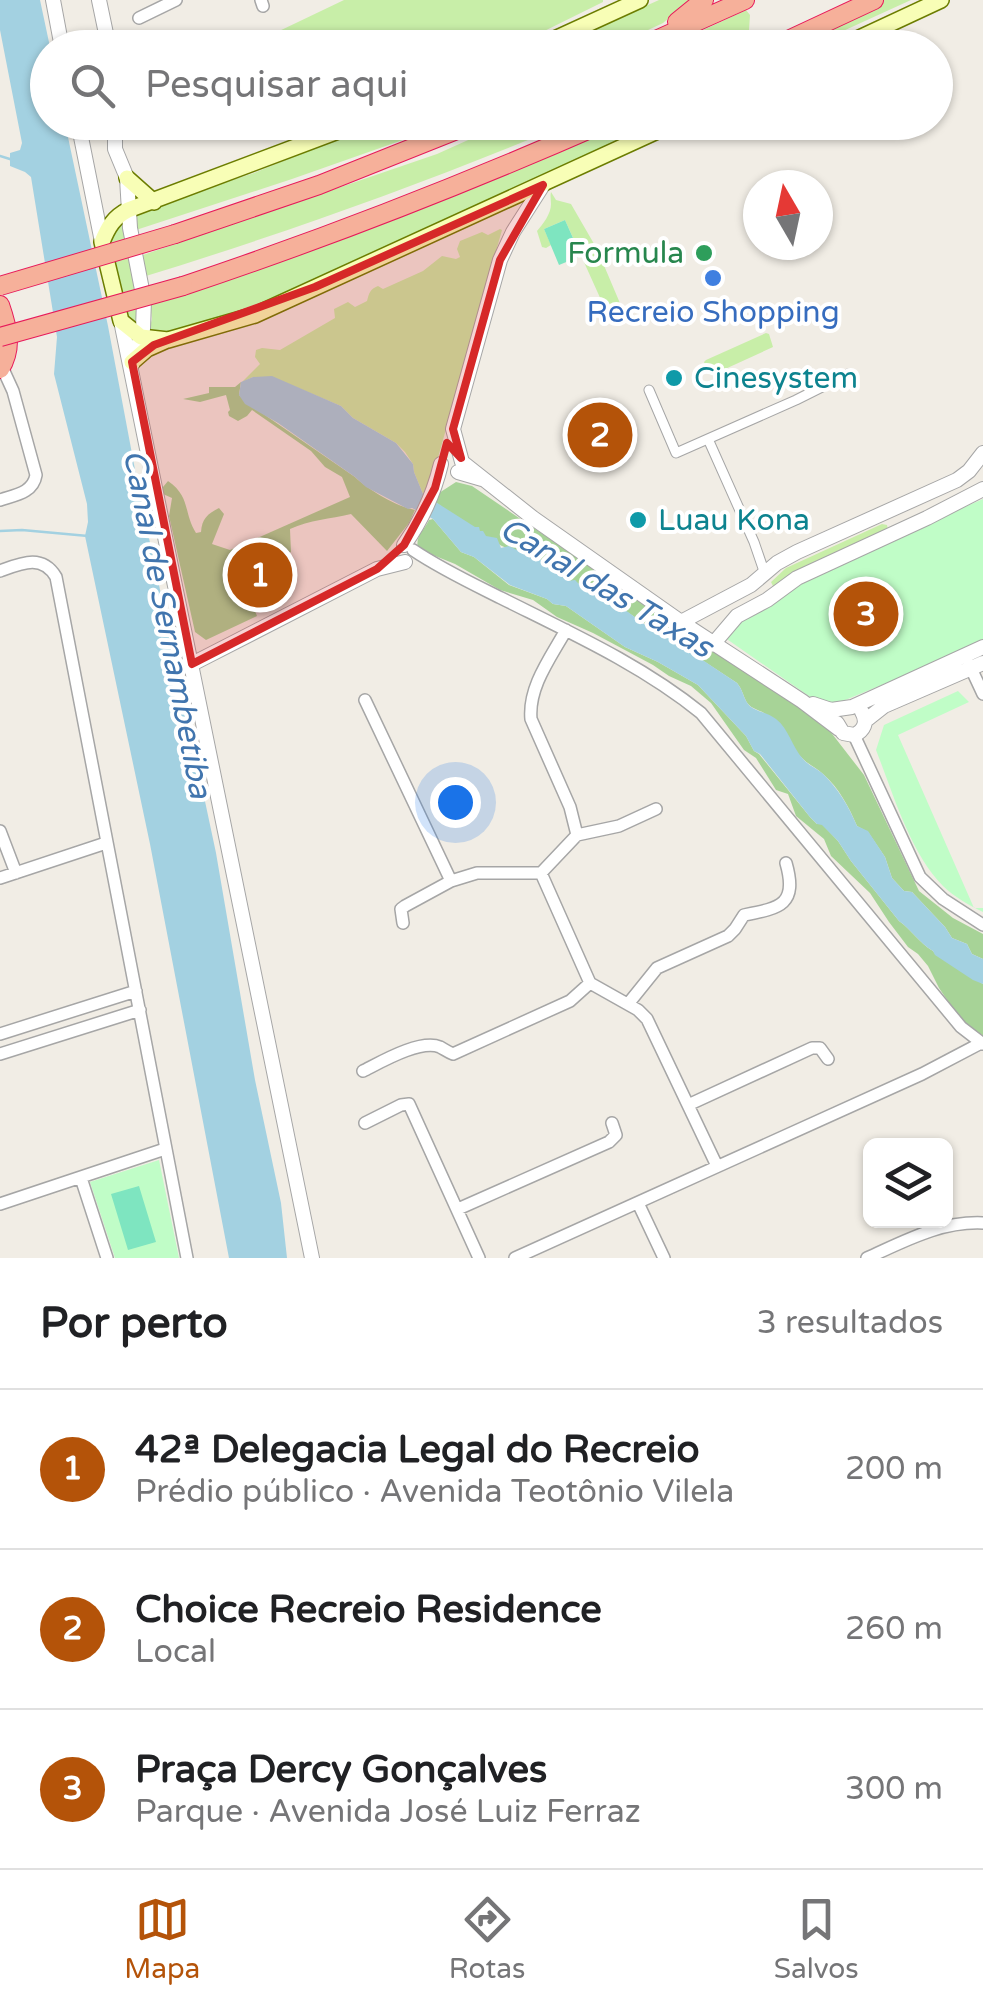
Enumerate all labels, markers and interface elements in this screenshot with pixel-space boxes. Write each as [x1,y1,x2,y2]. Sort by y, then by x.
search box [30,30,953,140]
icon: search [65,58,120,113]
text: Pesquisar aqui [145,62,408,108]
north arrow [743,170,833,260]
place label: Formula [567,235,684,272]
marker: Formula [693,242,715,264]
marker: Recreio Shopping [702,267,724,289]
place label: Recreio Shopping [586,294,840,331]
place label: Cinesystem [694,360,858,397]
marker: Cinesystem [663,367,685,389]
pin: 2 [568,398,632,472]
water label: Canal de Sernambetiba [115,447,220,802]
place label: Luau Kona [658,502,810,539]
marker: Luau Kona [627,509,649,531]
water label: Canal das Taxas [493,510,722,668]
pin: 1 [228,538,292,612]
pin: 3 [834,576,898,652]
your location [430,777,481,828]
map controls [863,1138,953,1228]
button: layers [863,1138,953,1228]
text: Por perto [40,1298,228,1349]
text: 3 resultados [757,1304,943,1342]
text: 42ª Delegacia Legal do Recreio [135,1427,700,1473]
text: 1 [62,1450,83,1488]
text: 200 m [845,1450,943,1488]
text: Prédio público · Avenida Teotônio Vilela [135,1473,734,1511]
text: Choice Recreio Residence [135,1587,602,1633]
text: 2 [62,1610,83,1648]
text: 260 m [845,1610,943,1648]
text: Local [135,1633,216,1671]
text: Praça Dercy Gonçalves [135,1747,547,1793]
text: 3 [62,1770,83,1808]
text: 300 m [845,1770,943,1808]
text: Parque · Avenida José Luiz Ferraz [135,1793,641,1831]
tab: Mapa [124,1892,200,1986]
tab: Rotas [449,1892,525,1986]
tab: Salvos [774,1892,859,1986]

